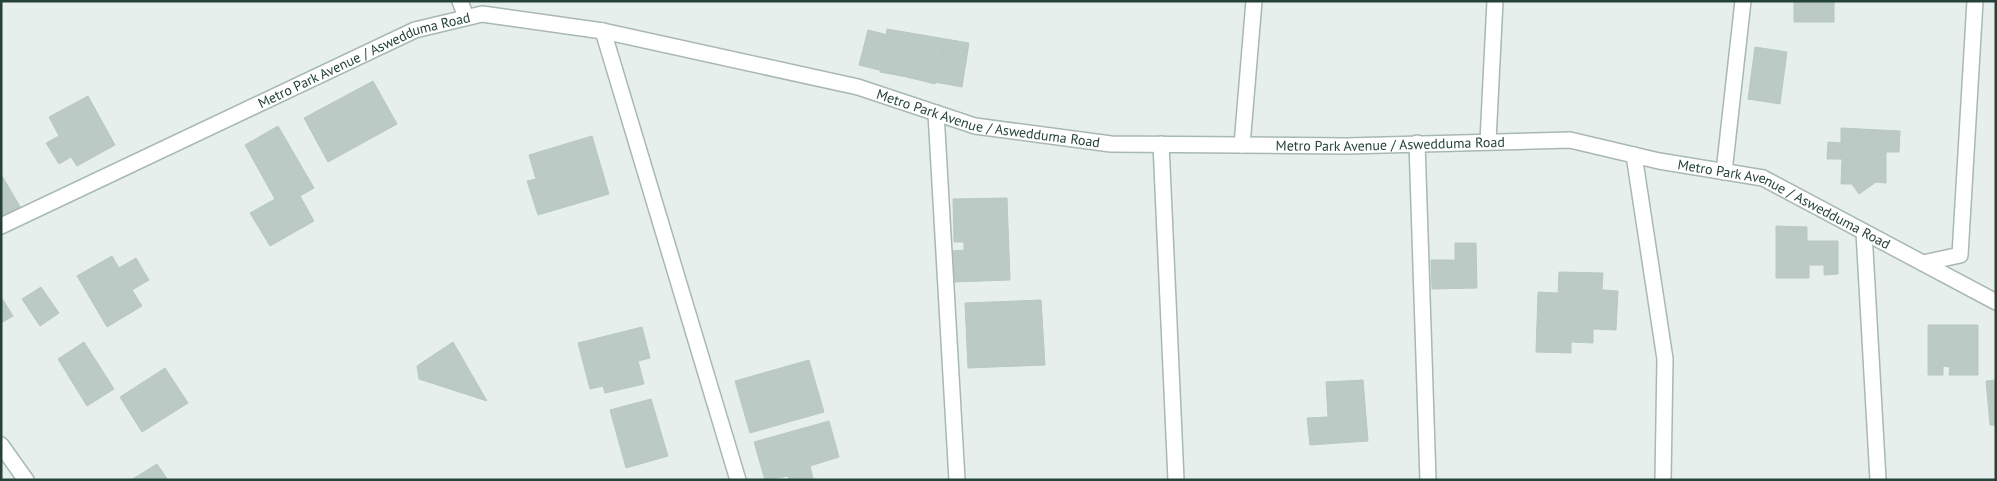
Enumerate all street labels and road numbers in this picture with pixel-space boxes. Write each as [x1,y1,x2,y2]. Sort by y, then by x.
street label: Metro Park Avenue / Aswedduma Road [255,8,472,112]
street label: Metro Park Avenue / Aswedduma Road [874,85,1101,151]
street label: Metro Park Avenue / Aswedduma Road [1276,133,1505,155]
street label: Metro Park Avenue / Aswedduma Road [1676,155,1893,253]

